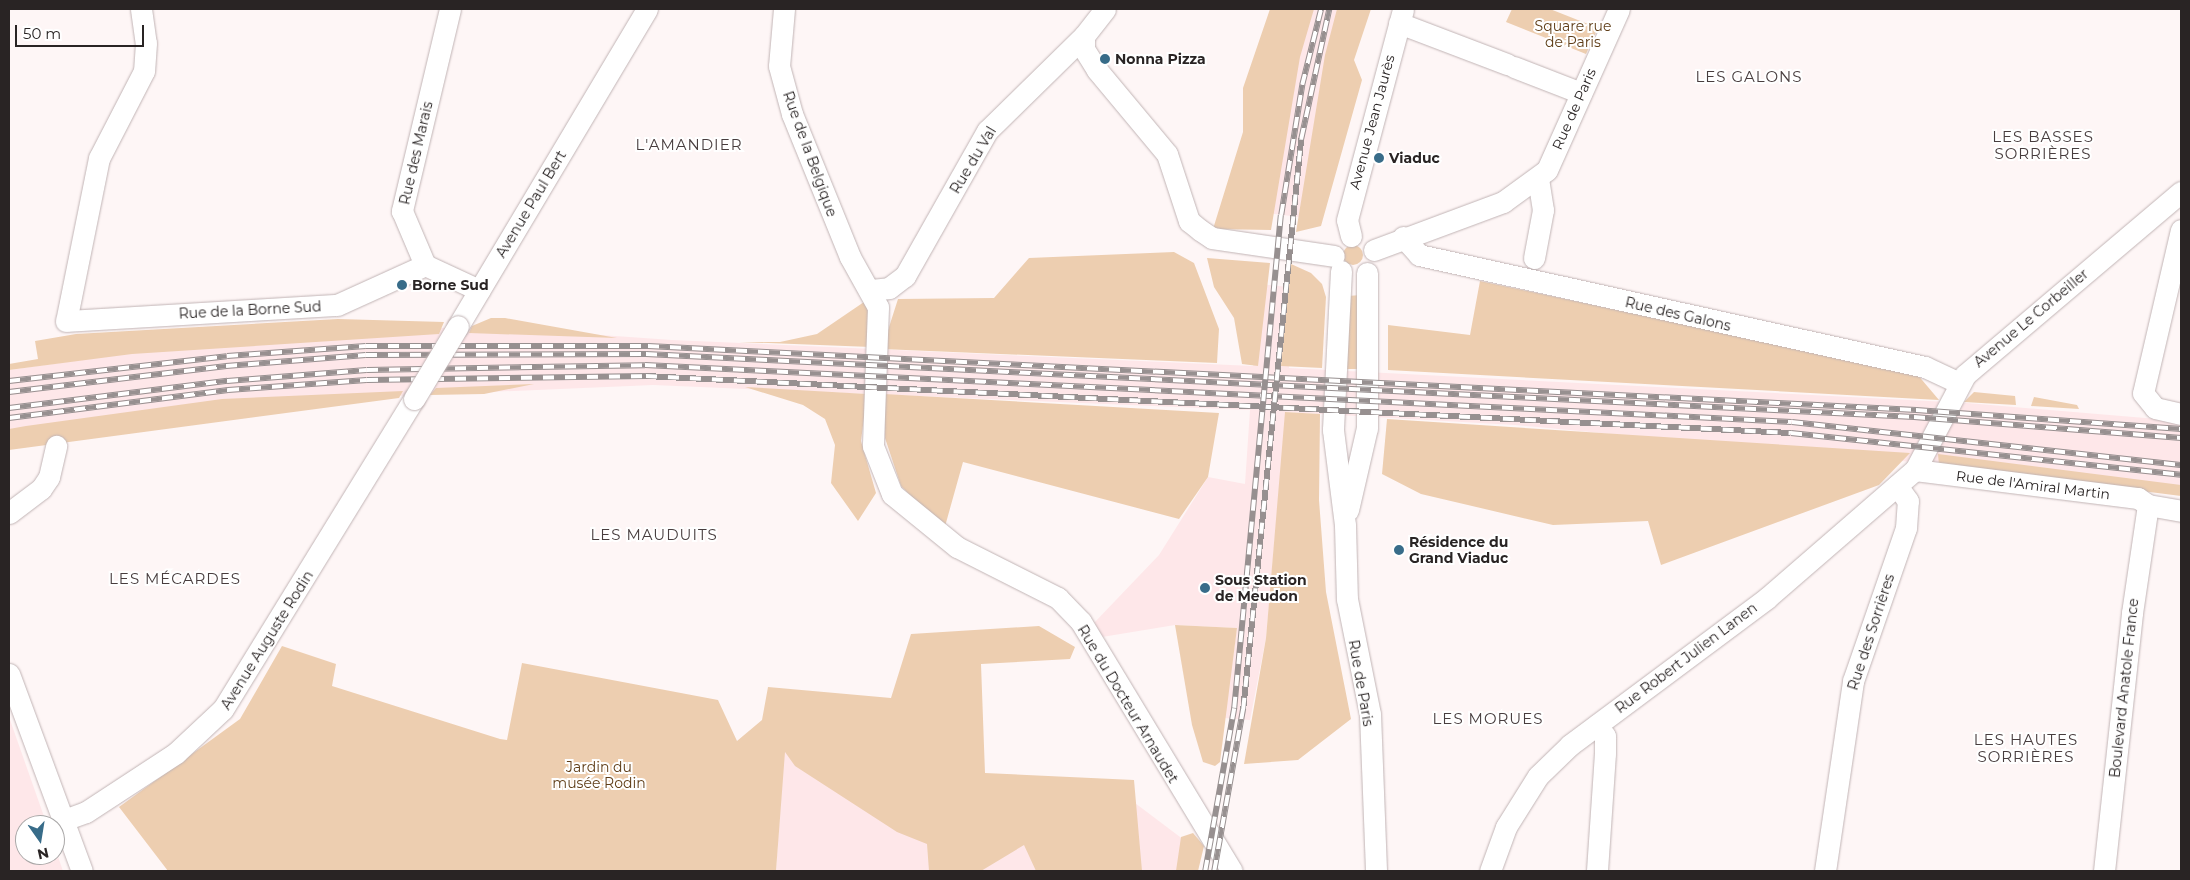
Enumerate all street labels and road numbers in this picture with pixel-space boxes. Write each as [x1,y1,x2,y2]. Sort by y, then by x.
street label: Avenue Jean Jaurès [1346,53,1398,191]
street label: Rue de Paris [1549,66,1599,152]
street label: Rue de la Belgique [779,89,841,219]
street label: Rue des Marais [396,100,436,206]
street label: Rue du Val [946,123,1000,197]
street label: Avenue Paul Bert [492,147,570,261]
street label: Avenue Le Corbeiller [1970,265,2092,371]
street label: Rue des Galons [1623,294,1733,334]
street label: Rue de la Borne Sud [178,298,322,322]
street label: Rue de l'Amiral Martin [1955,467,2111,503]
street label: Avenue Auguste Rodin [217,567,317,713]
street label: Rue des Sorrières [1844,572,1898,692]
street label: Boulevard Anatole France [2106,597,2142,779]
street label: Rue Robert Julien Lanen [1612,599,1760,717]
street label: Rue du Docteur Arnaudet [1074,622,1182,786]
street label: Rue de Paris [1345,638,1377,728]

